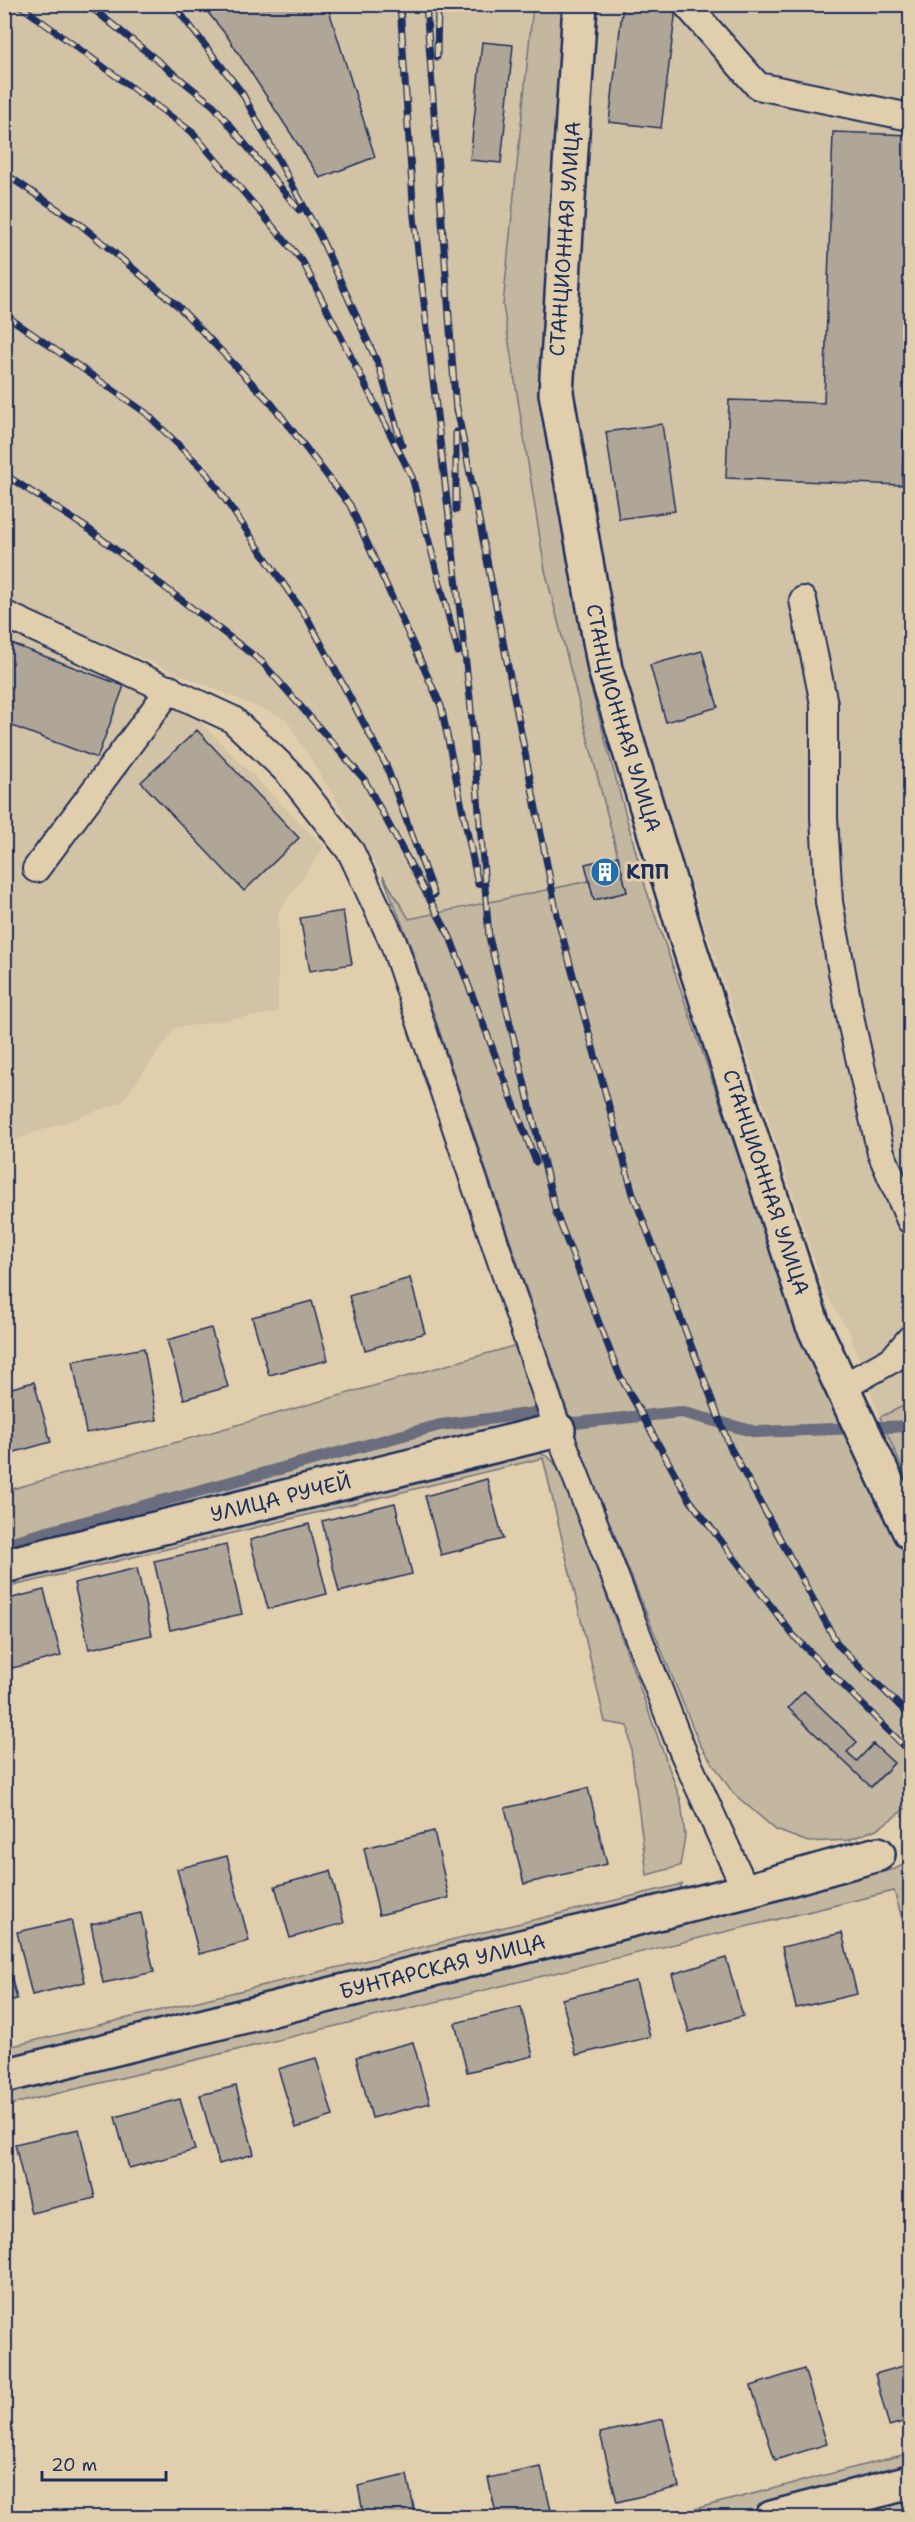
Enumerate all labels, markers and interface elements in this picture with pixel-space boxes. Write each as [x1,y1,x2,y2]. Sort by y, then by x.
street label: СТАНЦИОННАЯ УЛИЦА [543,120,587,358]
street label: СТАНЦИОННАЯ УЛИЦА [580,602,668,836]
building icon: КПП [589,856,621,888]
place label: КПП [626,858,669,886]
street label: СТАНЦИОННАЯ УЛИЦА [716,1066,816,1299]
street label: УЛИЦА РУЧЕЙ [207,1467,354,1529]
street label: БУНТАРСКАЯ УЛИЦА [337,1927,549,2006]
scale bar [42,2444,166,2482]
text: 20 m [51,2453,97,2477]

